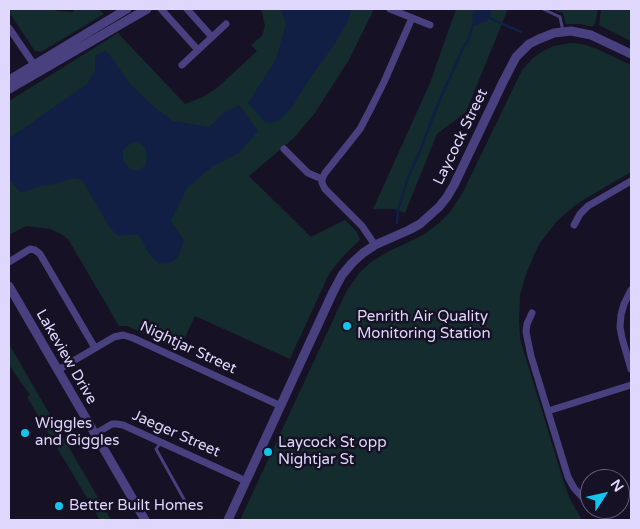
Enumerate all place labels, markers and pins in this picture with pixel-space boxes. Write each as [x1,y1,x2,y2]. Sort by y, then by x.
place label: Penrith Air Quality Monitoring Station [357,308,491,343]
marker: Penrith Air Quality Monitoring Station [341,320,353,332]
place label: Wiggles and Giggles [35,415,119,450]
marker: Wiggles and Giggles [19,427,31,439]
place label: Laycock St opp Nightjar St [278,434,387,469]
marker: Laycock St opp Nightjar St [262,446,274,458]
place label: Better Built Homes [69,497,204,515]
marker: Better Built Homes [53,500,65,512]

